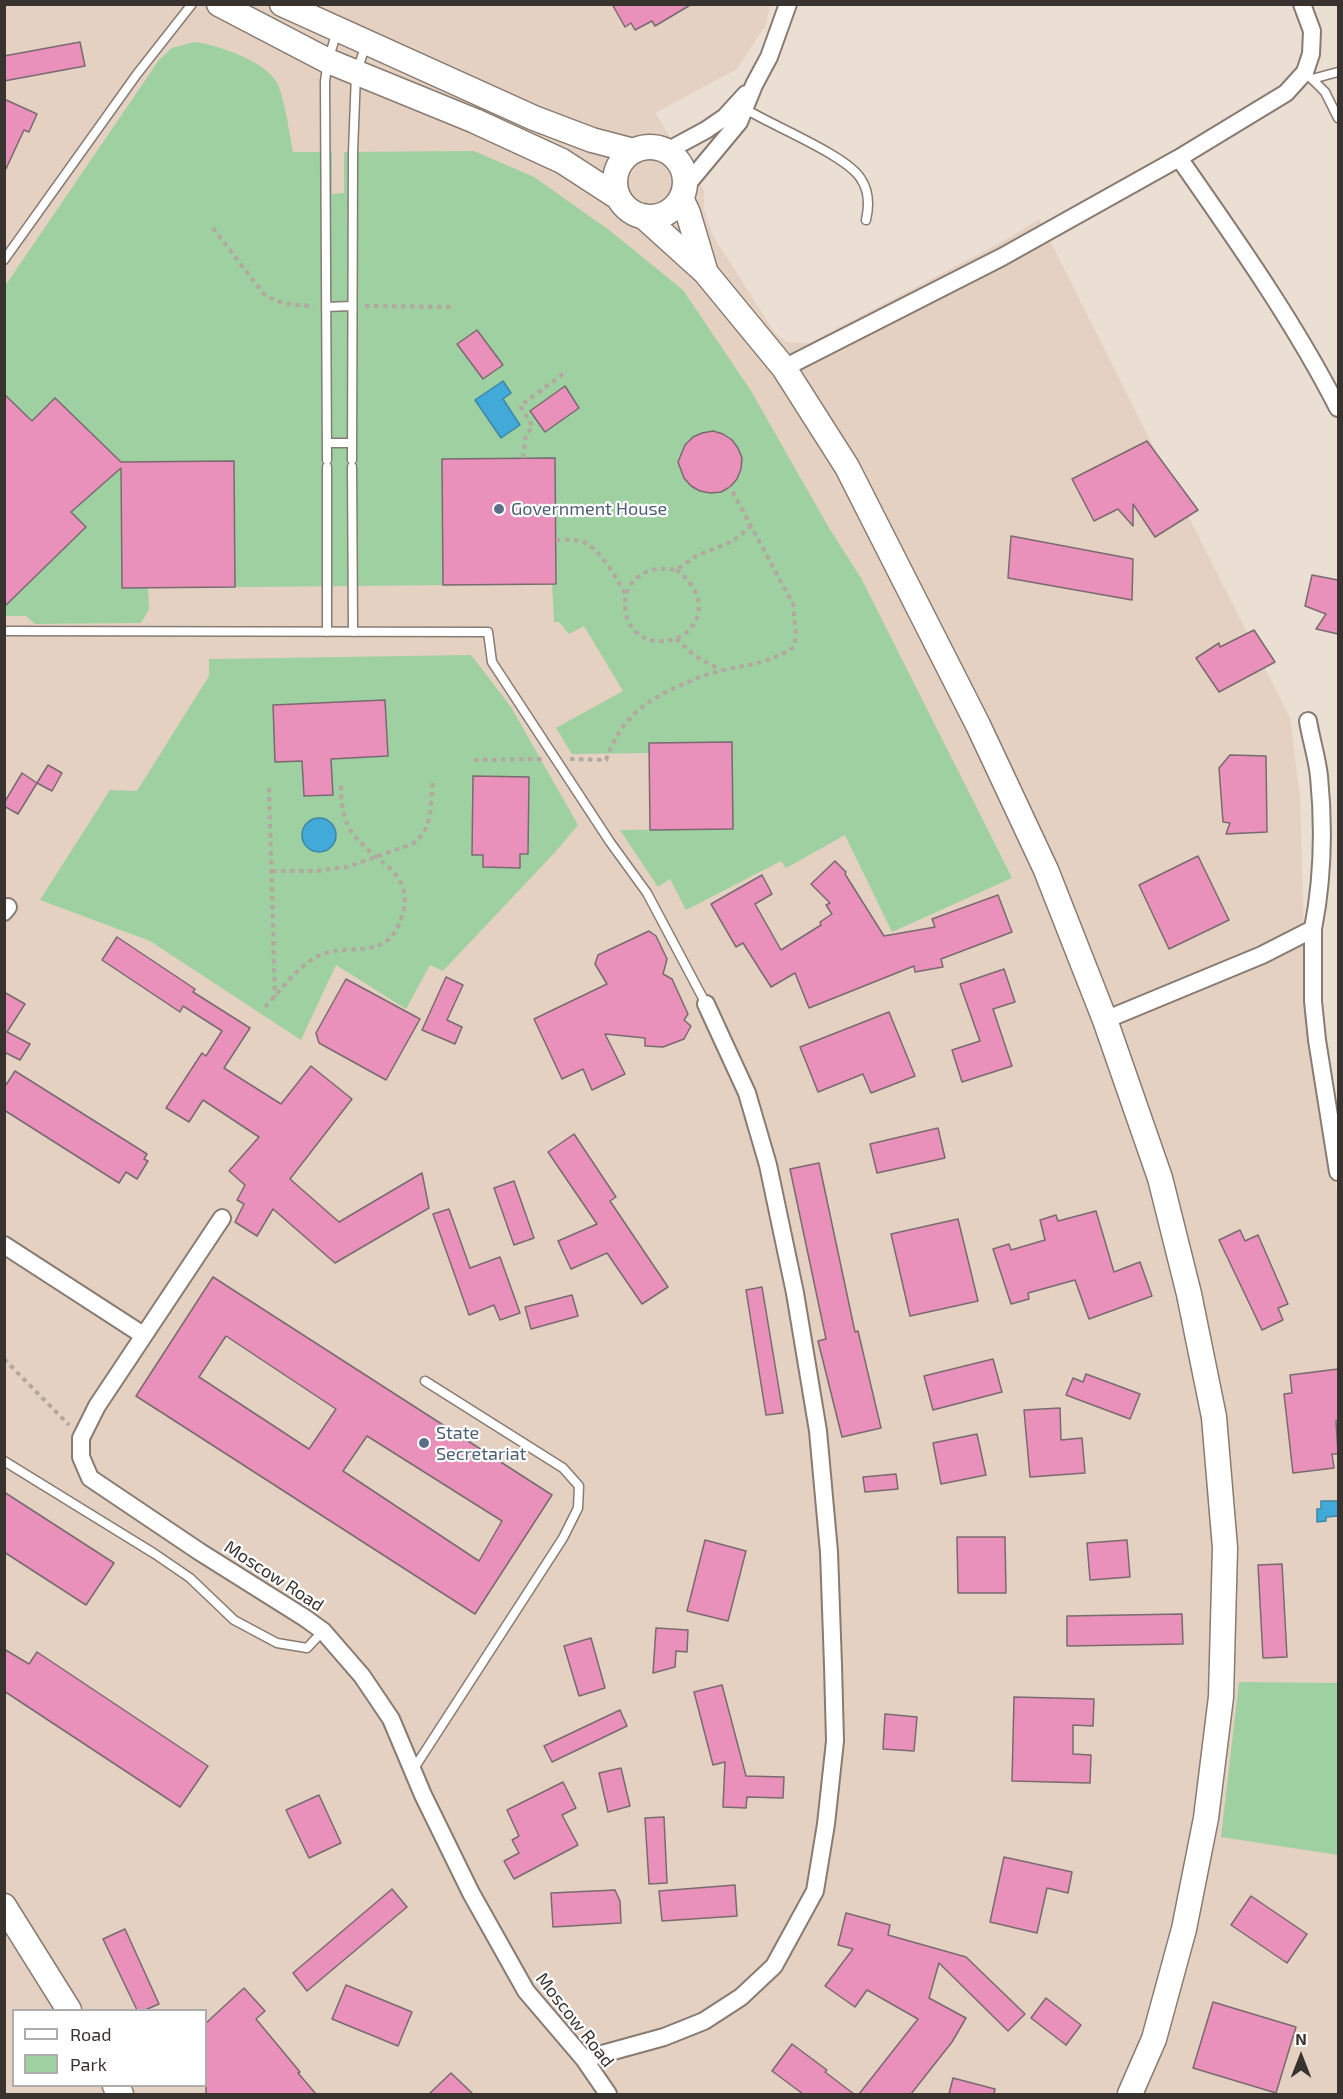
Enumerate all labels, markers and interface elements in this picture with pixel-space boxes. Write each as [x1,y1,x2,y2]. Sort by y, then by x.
place label: Government House [511,498,667,520]
marker: Government House [492,502,506,516]
place label: State Secretariat [436,1422,526,1464]
marker: State Secretariat [417,1436,431,1450]
street label: Moscow Road [220,1536,328,1616]
street label: Moscow Road [531,1968,619,2072]
legend [12,2009,207,2087]
text: Road [70,2023,111,2045]
north arrow [1271,2027,1331,2087]
text: N [1295,2029,1307,2048]
text: Park [70,2053,107,2075]

